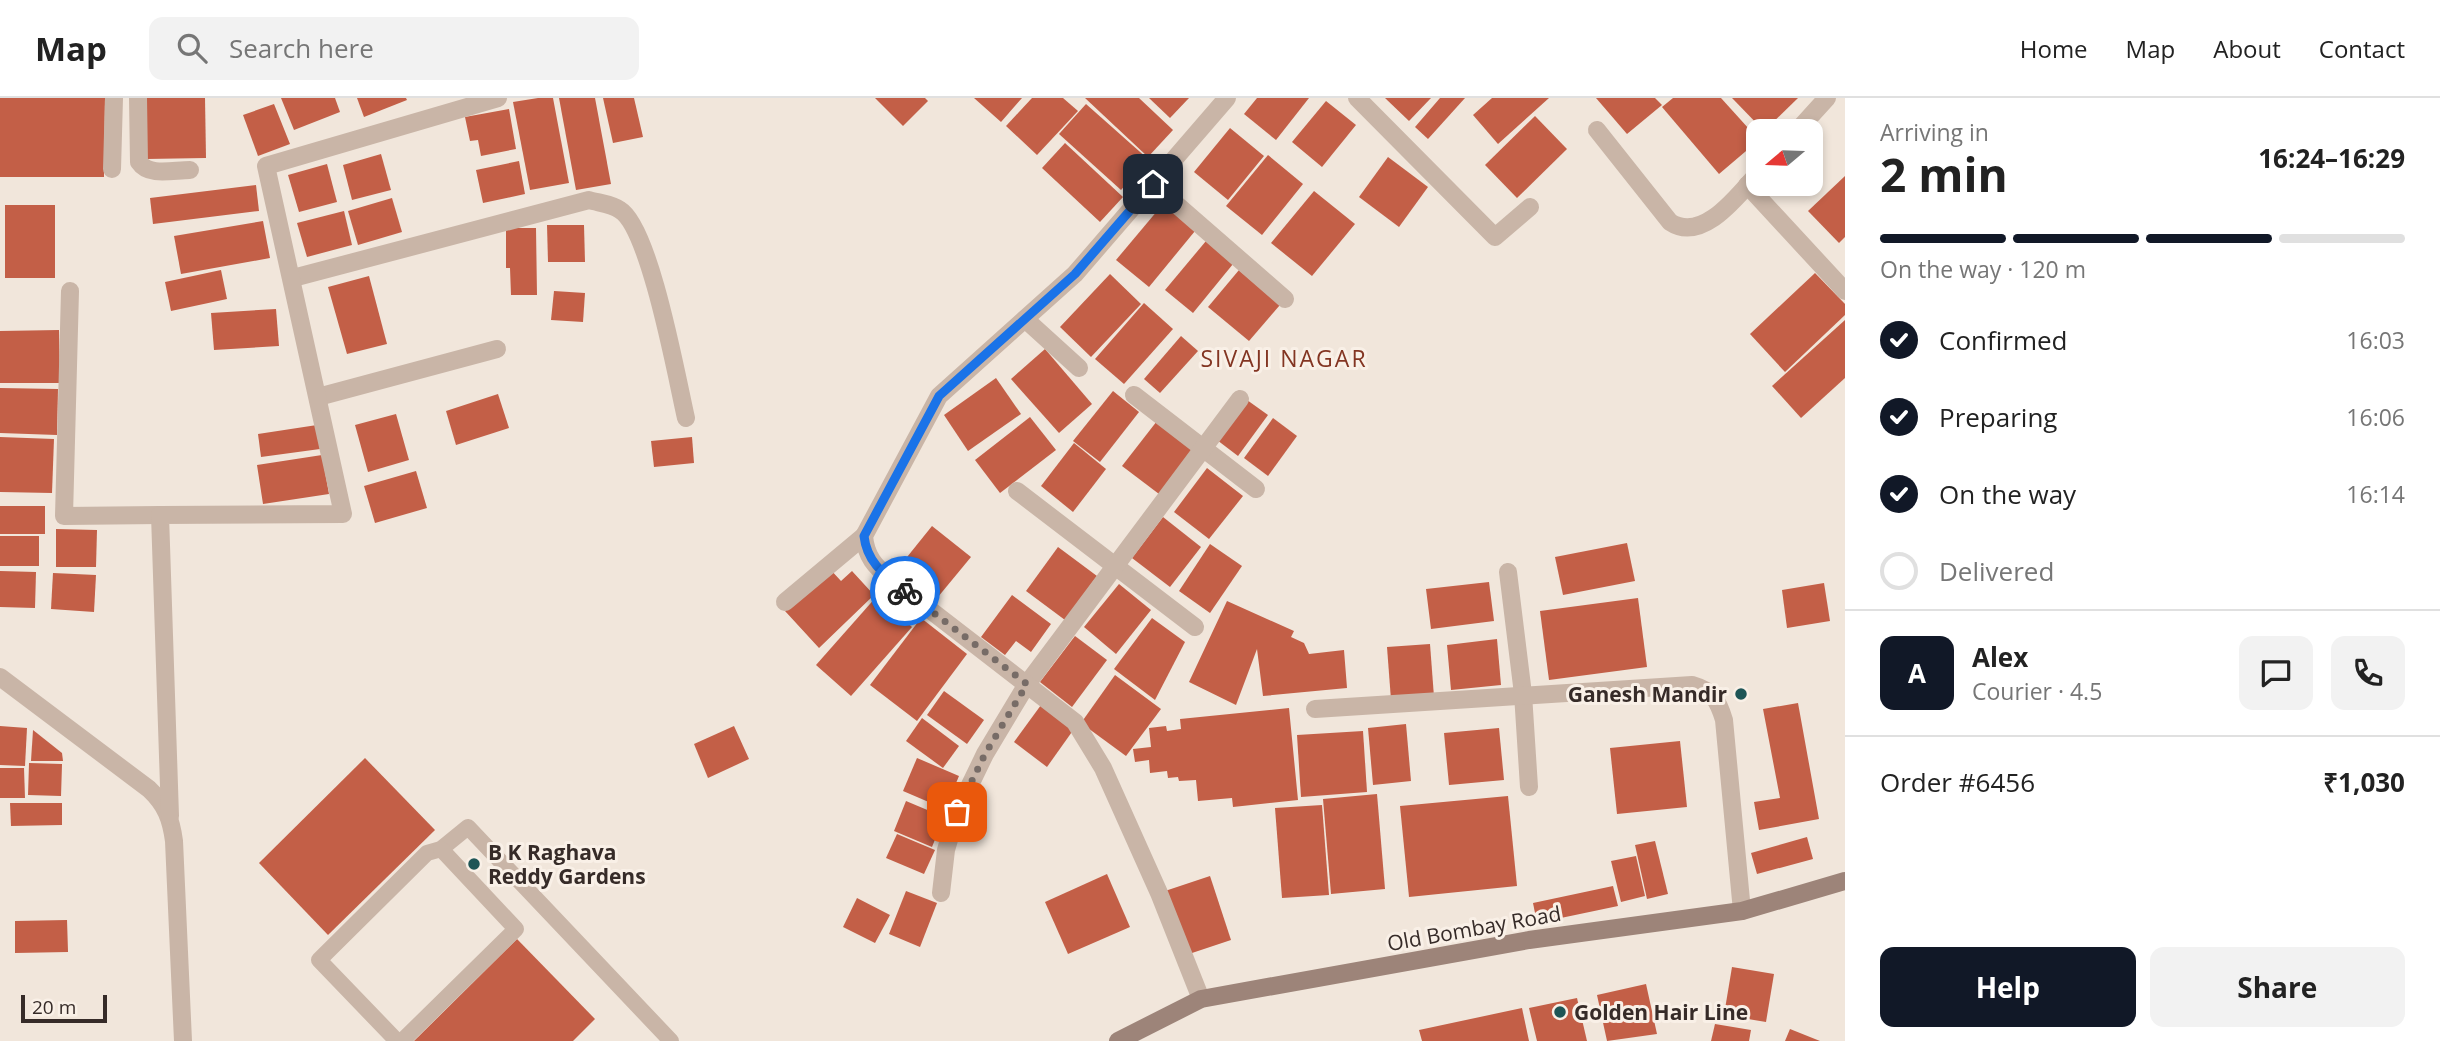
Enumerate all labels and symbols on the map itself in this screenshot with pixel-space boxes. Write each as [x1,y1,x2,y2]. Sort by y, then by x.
north arrow [1746,119,1824,196]
pin [1123,154,1183,214]
district label: SIVAJI NAGAR [1200,342,1368,374]
courier [870,556,940,626]
place label: Ganesh Mandir [1568,680,1727,708]
marker: Ganesh Mandir [1733,686,1749,702]
pin [927,782,987,842]
place label: B K Raghava Reddy Gardens [488,838,646,890]
marker: B K Raghava Reddy Gardens [466,856,482,872]
street label: Old Bombay Road [1385,899,1563,957]
scale bar [21,992,107,1024]
place label: Golden Hair Line [1574,998,1748,1026]
marker: Golden Hair Line [1552,1004,1568,1020]

